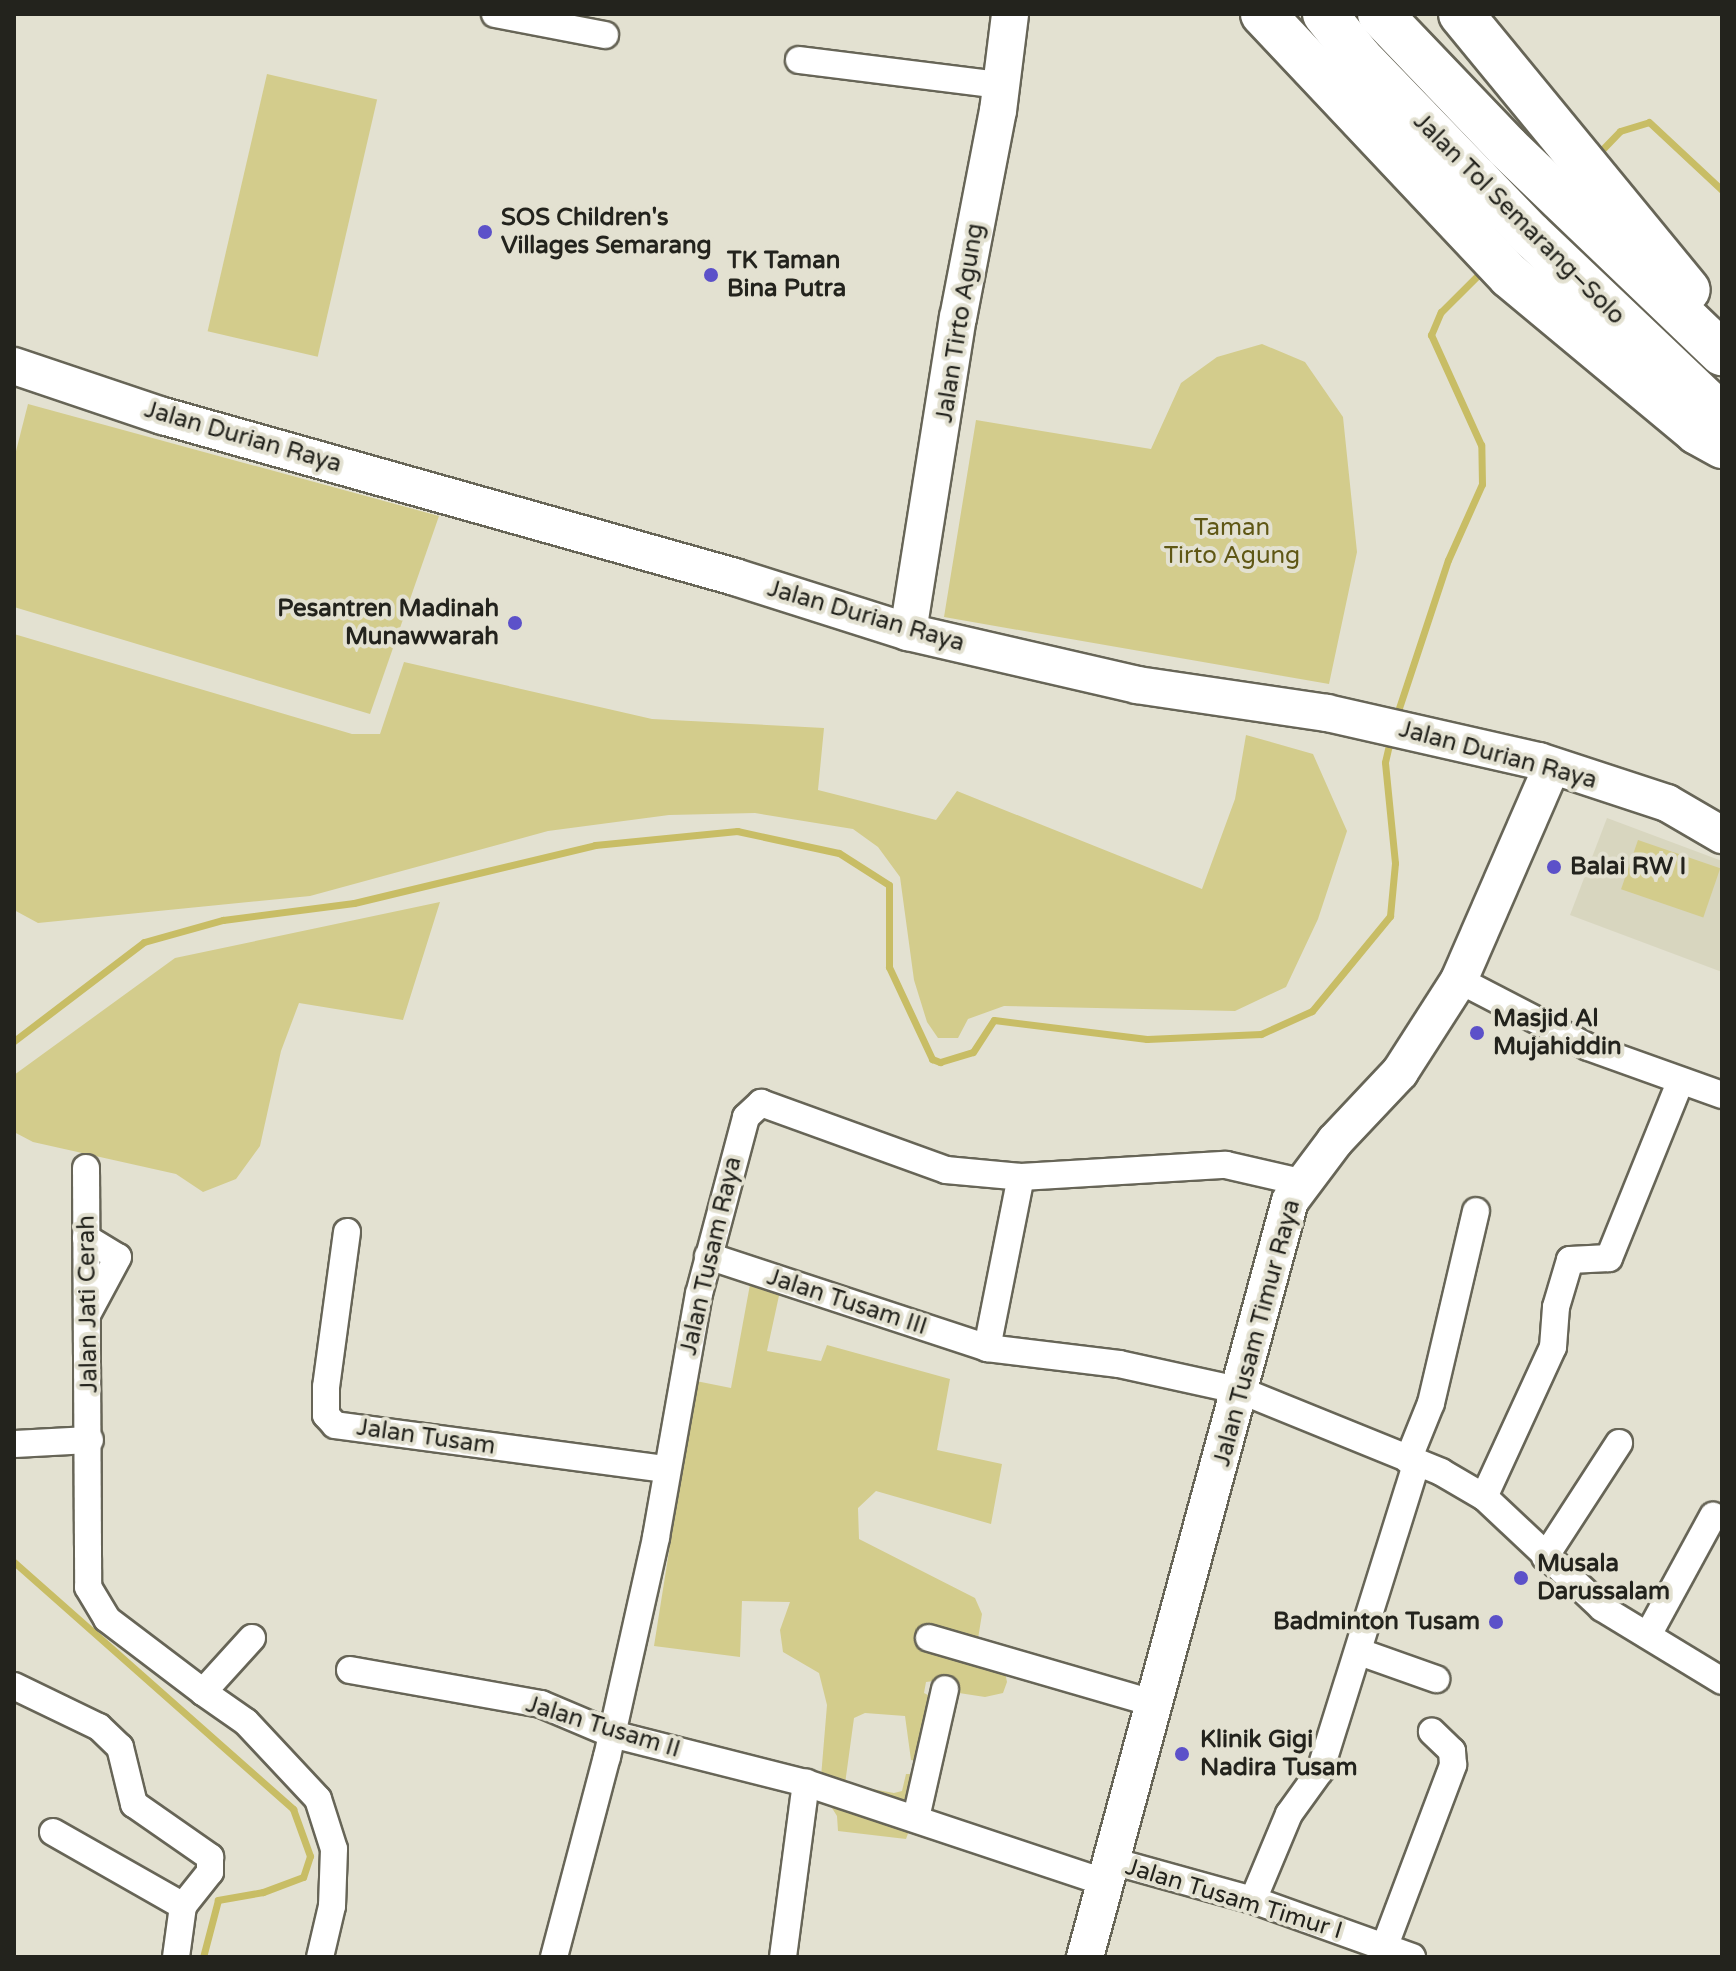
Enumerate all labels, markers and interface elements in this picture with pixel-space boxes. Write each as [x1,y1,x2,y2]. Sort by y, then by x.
street label: Jalan Tol Semarang–Solo [1407,107,1631,331]
place label: SOS Children's Villages Semarang [501,204,712,260]
street label: Jalan Tirto Agung [930,221,990,425]
marker: SOS Children's Villages Semarang [476,223,494,241]
place label: TK Taman Bina Putra [727,247,846,303]
marker: TK Taman Bina Putra [702,266,720,284]
street label: Jalan Durian Raya [141,395,345,479]
park label: Taman Tirto Agung [1164,514,1300,570]
street label: Jalan Durian Raya [764,574,968,658]
place label: Pesantren Madinah Munawwarah [277,595,499,651]
marker: Pesantren Madinah Munawwarah [506,614,524,632]
street label: Jalan Durian Raya [1396,715,1600,795]
place label: Balai RW I [1570,853,1686,881]
marker: Balai RW I [1545,858,1563,876]
place label: Masjid Al Mujahiddin [1493,1005,1622,1061]
marker: Masjid Al Mujahiddin [1468,1024,1486,1042]
street label: Jalan Tusam Raya [674,1154,748,1358]
street label: Jalan Tusam Timur Raya [1208,1196,1306,1470]
street label: Jalan Jati Cerah [72,1215,104,1393]
street label: Jalan Tusam III [763,1263,931,1341]
street label: Jalan Tusam [355,1413,497,1461]
place label: Musala Darussalam [1537,1550,1670,1606]
marker: Musala Darussalam [1512,1569,1530,1587]
place label: Badminton Tusam [1273,1608,1480,1636]
marker: Badminton Tusam [1487,1613,1505,1631]
street label: Jalan Tusam II [522,1690,684,1764]
place label: Klinik Gigi Nadira Tusam [1200,1726,1358,1782]
marker: Klinik Gigi Nadira Tusam [1171,1743,1193,1765]
street label: Jalan Tusam Timur I [1122,1852,1346,1946]

